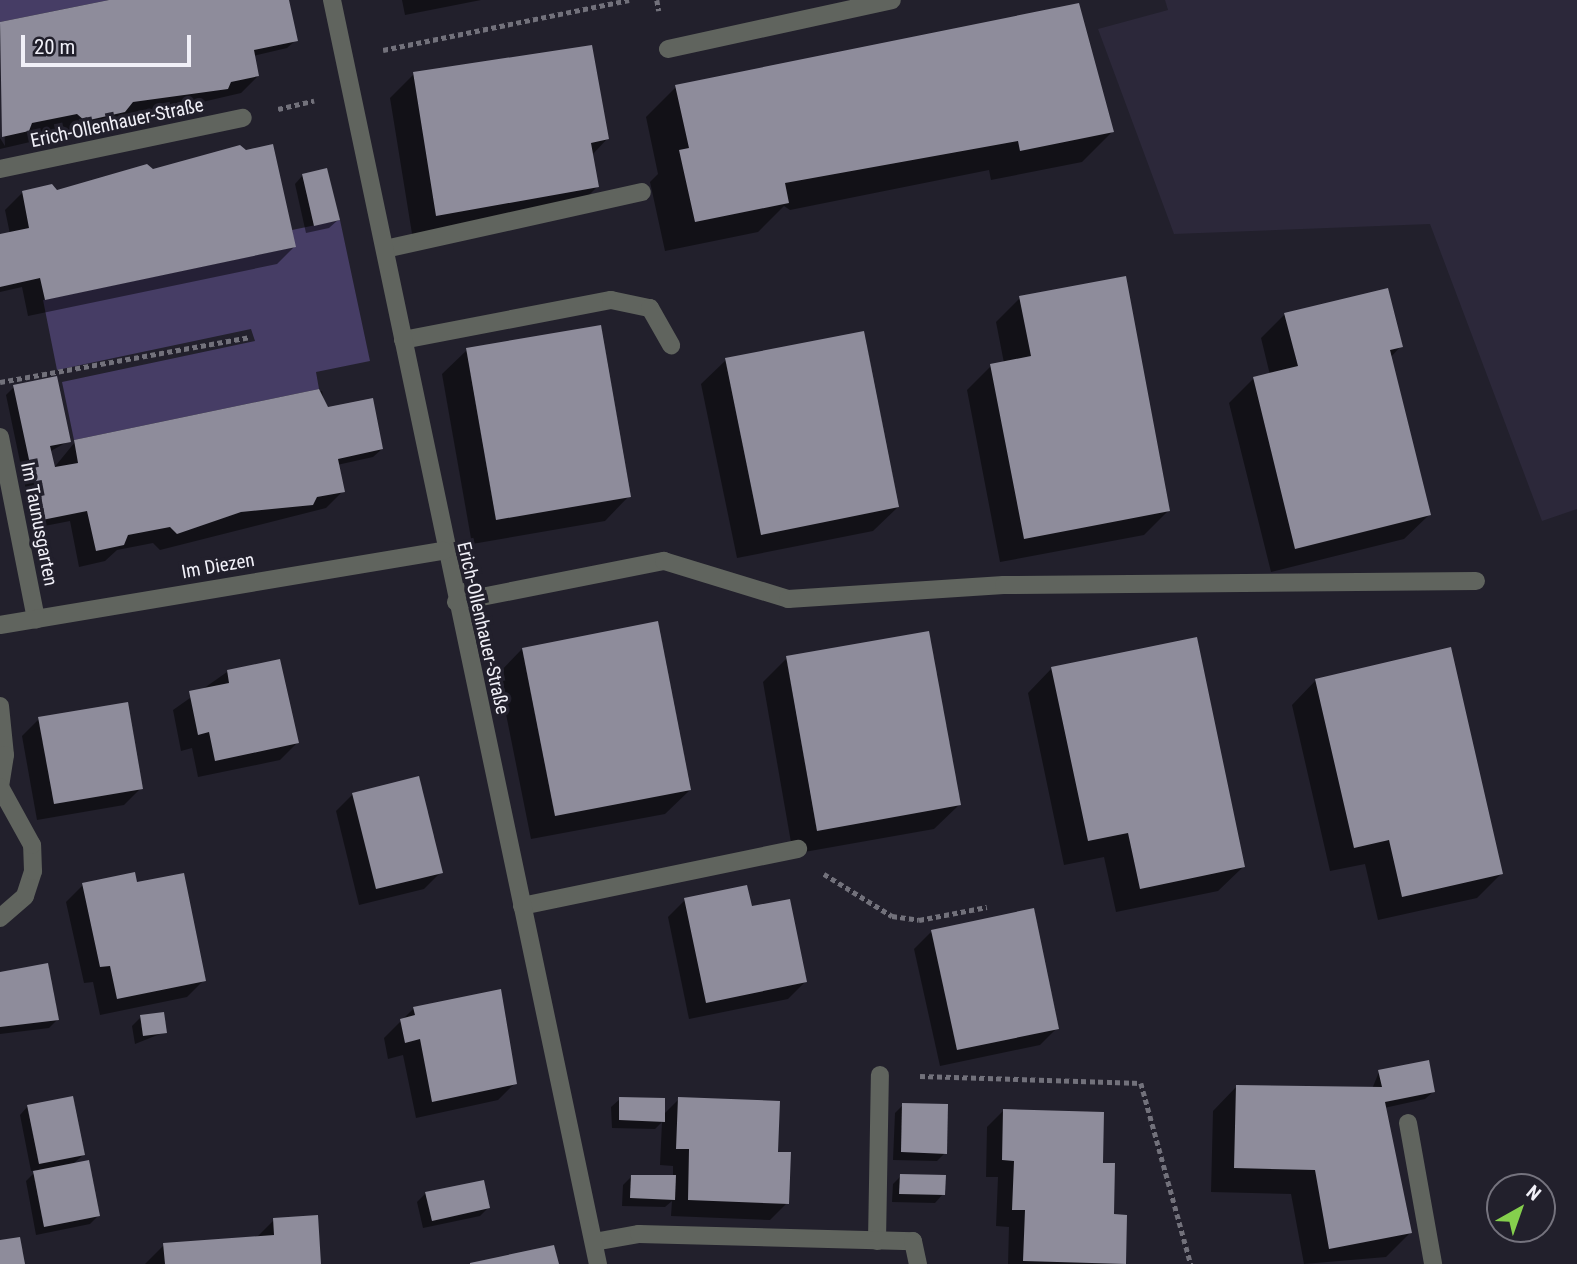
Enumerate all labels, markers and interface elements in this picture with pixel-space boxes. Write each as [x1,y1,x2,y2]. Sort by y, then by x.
scale bar [24,21,194,65]
text: 20 m [34,35,75,59]
street label: Erich-Ollenhauer-Straße [28,94,206,152]
street label: Im Taunusgarten [16,460,62,588]
street label: Erich-Ollenhauer-Straße [452,540,514,716]
street label: Im Diezen [180,548,256,584]
north arrow [1486,1173,1556,1243]
text: N [1522,1181,1545,1206]

